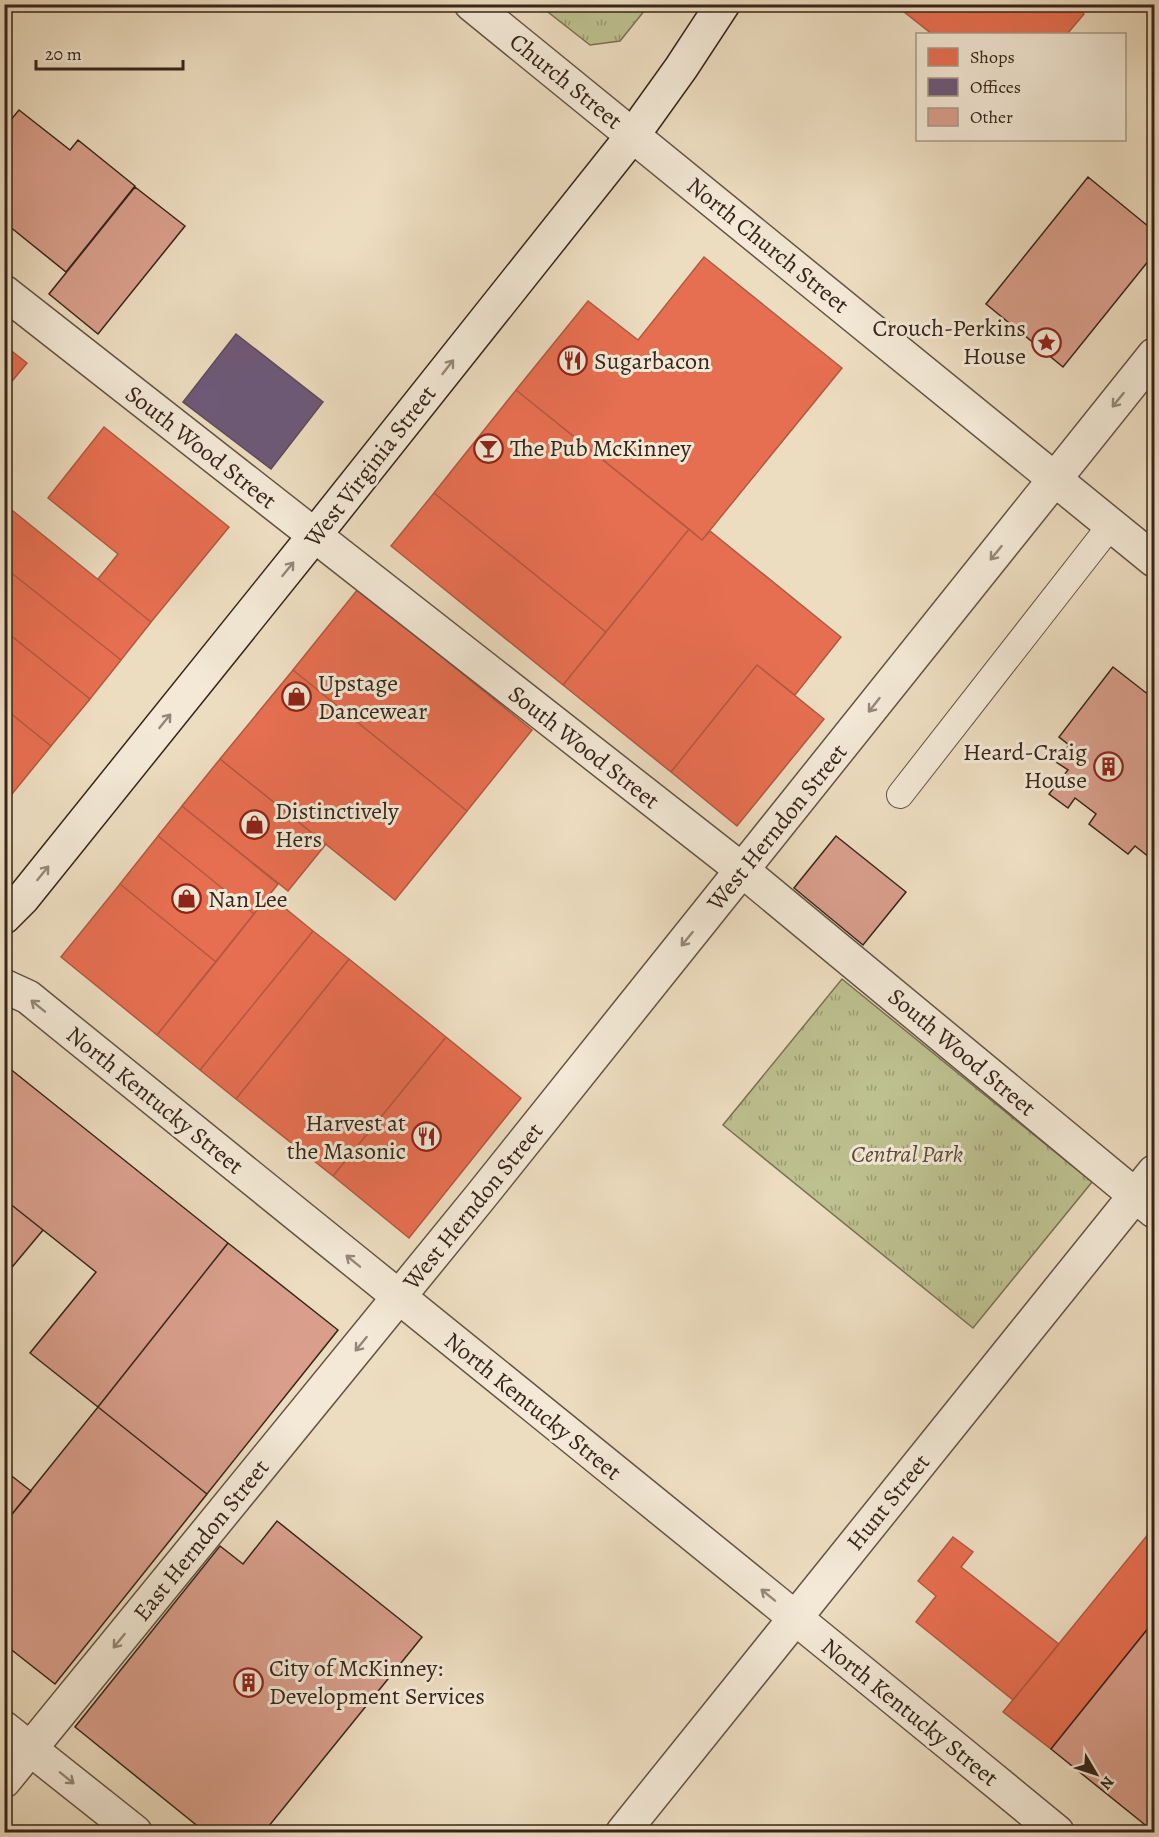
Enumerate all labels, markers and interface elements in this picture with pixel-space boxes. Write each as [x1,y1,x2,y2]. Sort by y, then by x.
street label: Church Street [503,26,629,136]
scale bar [36,33,183,71]
legend [916,33,1126,141]
text: 20 m [45,42,82,66]
text: Shops [970,45,1015,69]
text: Offices [970,75,1021,99]
text: Other [970,105,1013,129]
street label: North Church Street [680,170,856,320]
place label: Crouch-Perkins House [873,312,1026,372]
place icon: Crouch-Perkins House [1031,326,1063,358]
restaurant icon: Sugarbacon [557,345,589,377]
place label: Sugarbacon [594,345,710,377]
one-way arrow [442,359,455,375]
street label: South Wood Street [119,378,283,516]
street label: West Virginia Street [296,378,443,554]
one-way arrow [1112,392,1125,408]
bar icon: The Pub McKinney [473,432,505,464]
place label: The Pub McKinney [510,432,692,464]
one-way arrow [990,544,1003,560]
one-way arrow [281,561,294,577]
place label: Upstage Dancewear [318,667,427,727]
street label: South Wood Street [502,678,666,816]
shop icon: Upstage Dancewear [281,681,313,713]
one-way arrow [868,696,881,712]
one-way arrow [159,713,172,729]
place label: Heard-Craig House [963,736,1087,796]
street label: West Herndon Street [699,737,854,918]
building icon: Heard-Craig House [1092,750,1124,782]
place label: Distinctively Hers [275,795,399,855]
shop icon: Distinctively Hers [238,809,270,841]
one-way arrow [37,865,50,881]
shop icon: Nan Lee [171,883,203,915]
place label: Nan Lee [208,883,288,915]
one-way arrow [680,931,693,947]
street label: South Wood Street [881,981,1043,1123]
one-way arrow [31,999,47,1012]
street label: North Kentucky Street [60,1019,250,1181]
place label: Harvest at the Masonic [287,1107,406,1167]
street label: West Herndon Street [395,1116,550,1297]
restaurant icon: Harvest at the Masonic [411,1121,443,1153]
park label: Central Park [851,1138,963,1170]
one-way arrow [345,1255,361,1268]
street label: North Kentucky Street [438,1325,628,1487]
one-way arrow [355,1335,368,1351]
street label: Hunt Street [839,1447,937,1557]
street label: East Herndon Street [126,1452,276,1628]
one-way arrow [760,1589,776,1602]
street label: North Kentucky Street [815,1631,1005,1793]
one-way arrow [112,1633,125,1649]
place label: City of McKinney: Development Services [269,1652,485,1712]
building icon: City of McKinney: Development Services [232,1666,264,1698]
north arrow [1066,1744,1126,1804]
one-way arrow [58,1771,74,1784]
text: N [1094,1771,1119,1795]

